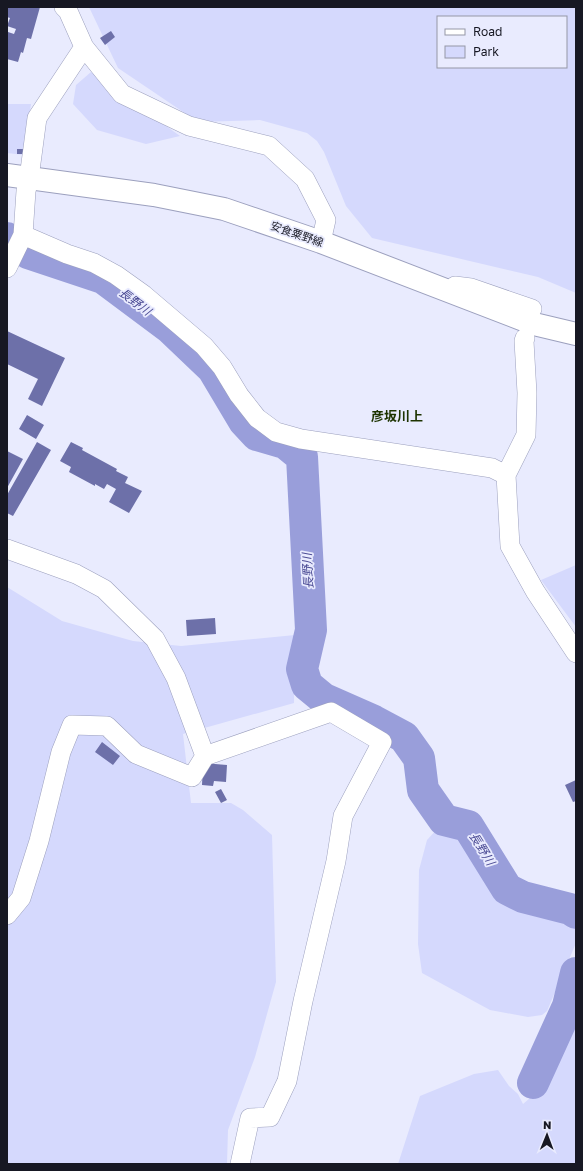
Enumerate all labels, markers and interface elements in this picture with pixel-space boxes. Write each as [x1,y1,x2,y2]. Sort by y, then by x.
legend [437,16,567,68]
text: Road [473,24,502,39]
text: Park [473,44,499,59]
street label: 安食粟野線 [269,218,325,249]
water label: 長野川 [116,285,156,320]
district label: 彦坂川上 [371,408,423,424]
water label: 長野川 [299,551,316,589]
water label: 長野川 [467,829,499,870]
north arrow [527,1115,567,1155]
text: N [543,1118,551,1131]

